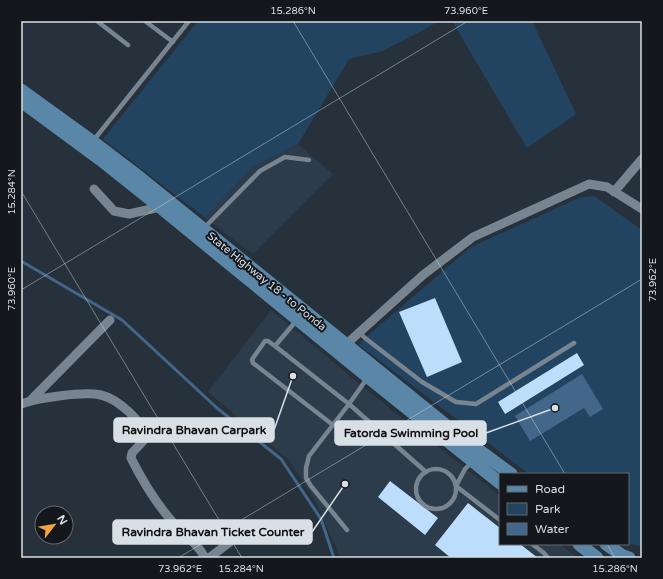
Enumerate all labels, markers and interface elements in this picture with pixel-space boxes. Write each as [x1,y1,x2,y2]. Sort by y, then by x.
text: 15.286°N [270,5,316,17]
text: 73.960°E [444,5,488,17]
text: 15.284°N [6,169,18,215]
street label: State Highway 18 - to Ponda [205,229,329,333]
text: 73.962°E [647,258,659,302]
text: 73.960°E [6,267,18,311]
callout: Ravindra Bhavan Carpark [114,418,274,442]
callout: Fatorda Swimming Pool [335,421,486,445]
text: Ravindra Bhavan Carpark [122,423,267,438]
text: Fatorda Swimming Pool [344,426,478,441]
legend [499,473,629,545]
text: Road [535,482,565,496]
text: Park [535,502,561,516]
north arrow [34,505,74,545]
text: N [54,513,70,527]
callout: Ravindra Bhavan Ticket Counter [113,520,312,544]
text: Water [535,522,570,536]
text: Ravindra Bhavan Ticket Counter [122,525,305,539]
text: 73.962°E [158,563,202,575]
text: 15.284°N [218,563,264,575]
text: 15.286°N [592,563,638,575]

